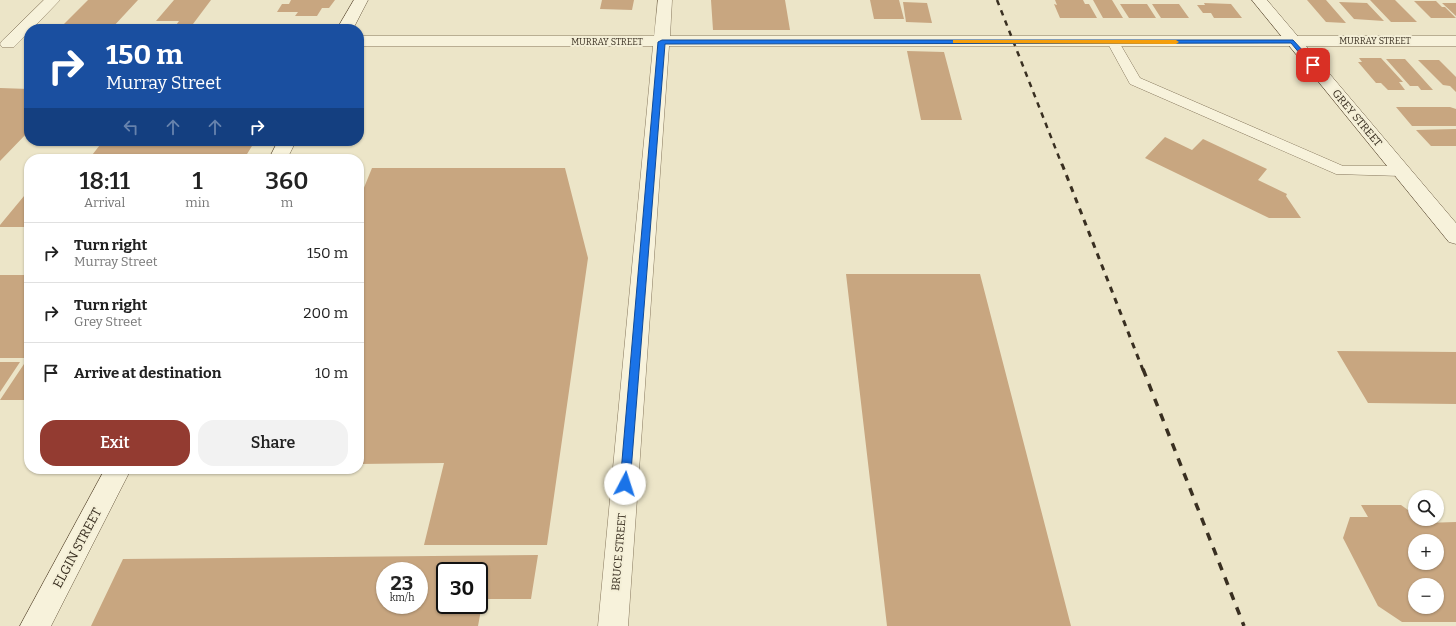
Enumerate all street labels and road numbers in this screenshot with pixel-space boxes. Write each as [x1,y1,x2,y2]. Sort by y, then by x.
street label: MURRAY STREET [1339,36,1412,46]
street label: MURRAY STREET [571,37,644,47]
street label: GREY STREET [1329,87,1385,150]
street label: ELGIN STREET [50,505,105,591]
street label: BRUCE STREET [609,512,629,591]

